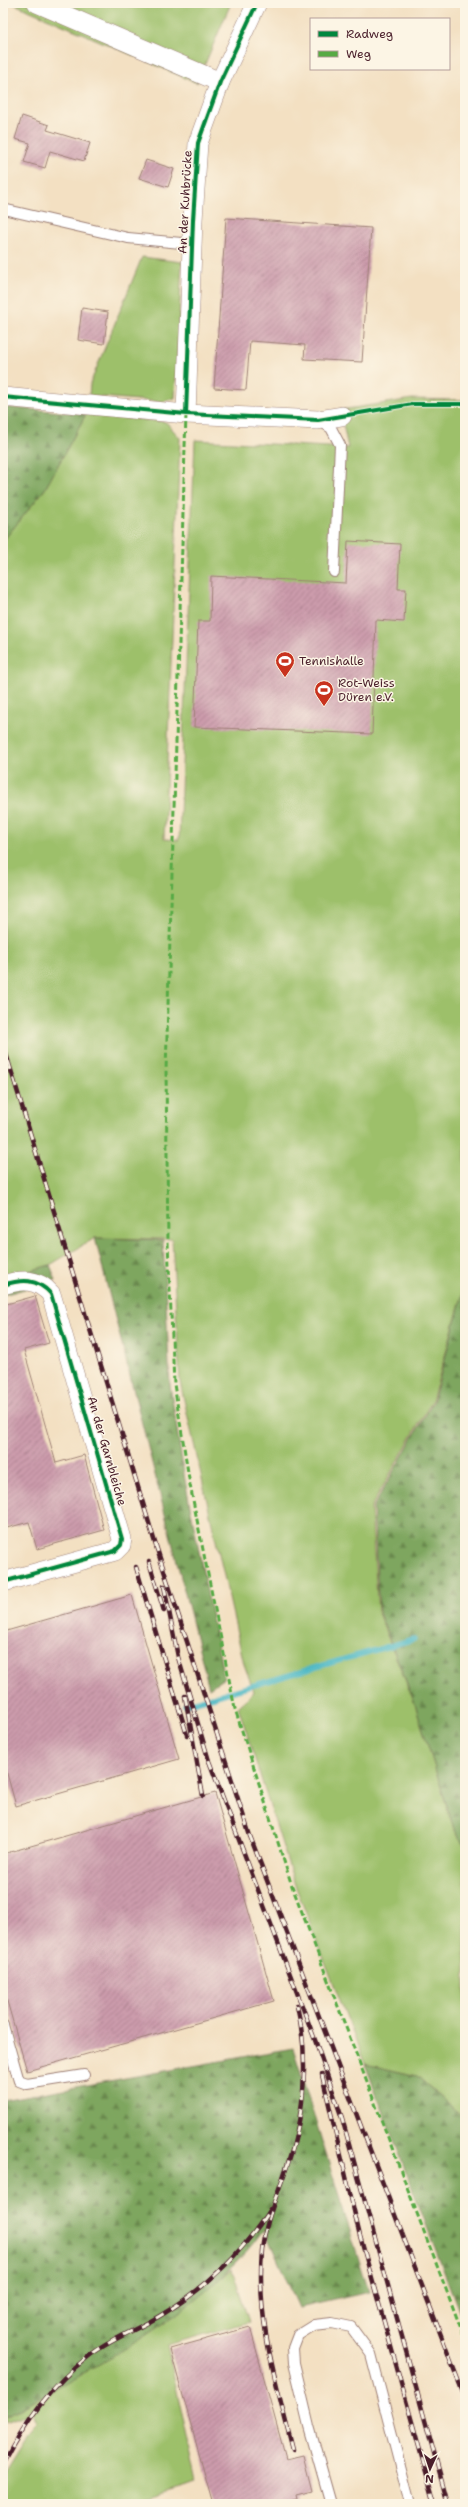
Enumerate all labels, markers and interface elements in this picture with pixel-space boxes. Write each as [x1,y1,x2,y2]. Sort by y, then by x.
legend [310,18,450,70]
text: Radweg [346,26,393,42]
text: Weg [346,46,371,62]
street label: An der Kuhbrücke [174,150,196,254]
sports icon: Tennishalle [274,650,296,678]
place label: Tennishalle [299,653,364,669]
place label: Rot-Weiss Düren e.V. [338,675,395,705]
sports icon: Rot-Weiss Düren e.V. [313,679,335,707]
street label: An der Garnbleiche [84,1394,130,1508]
north arrow [410,2449,450,2489]
text: N [424,2471,434,2486]

